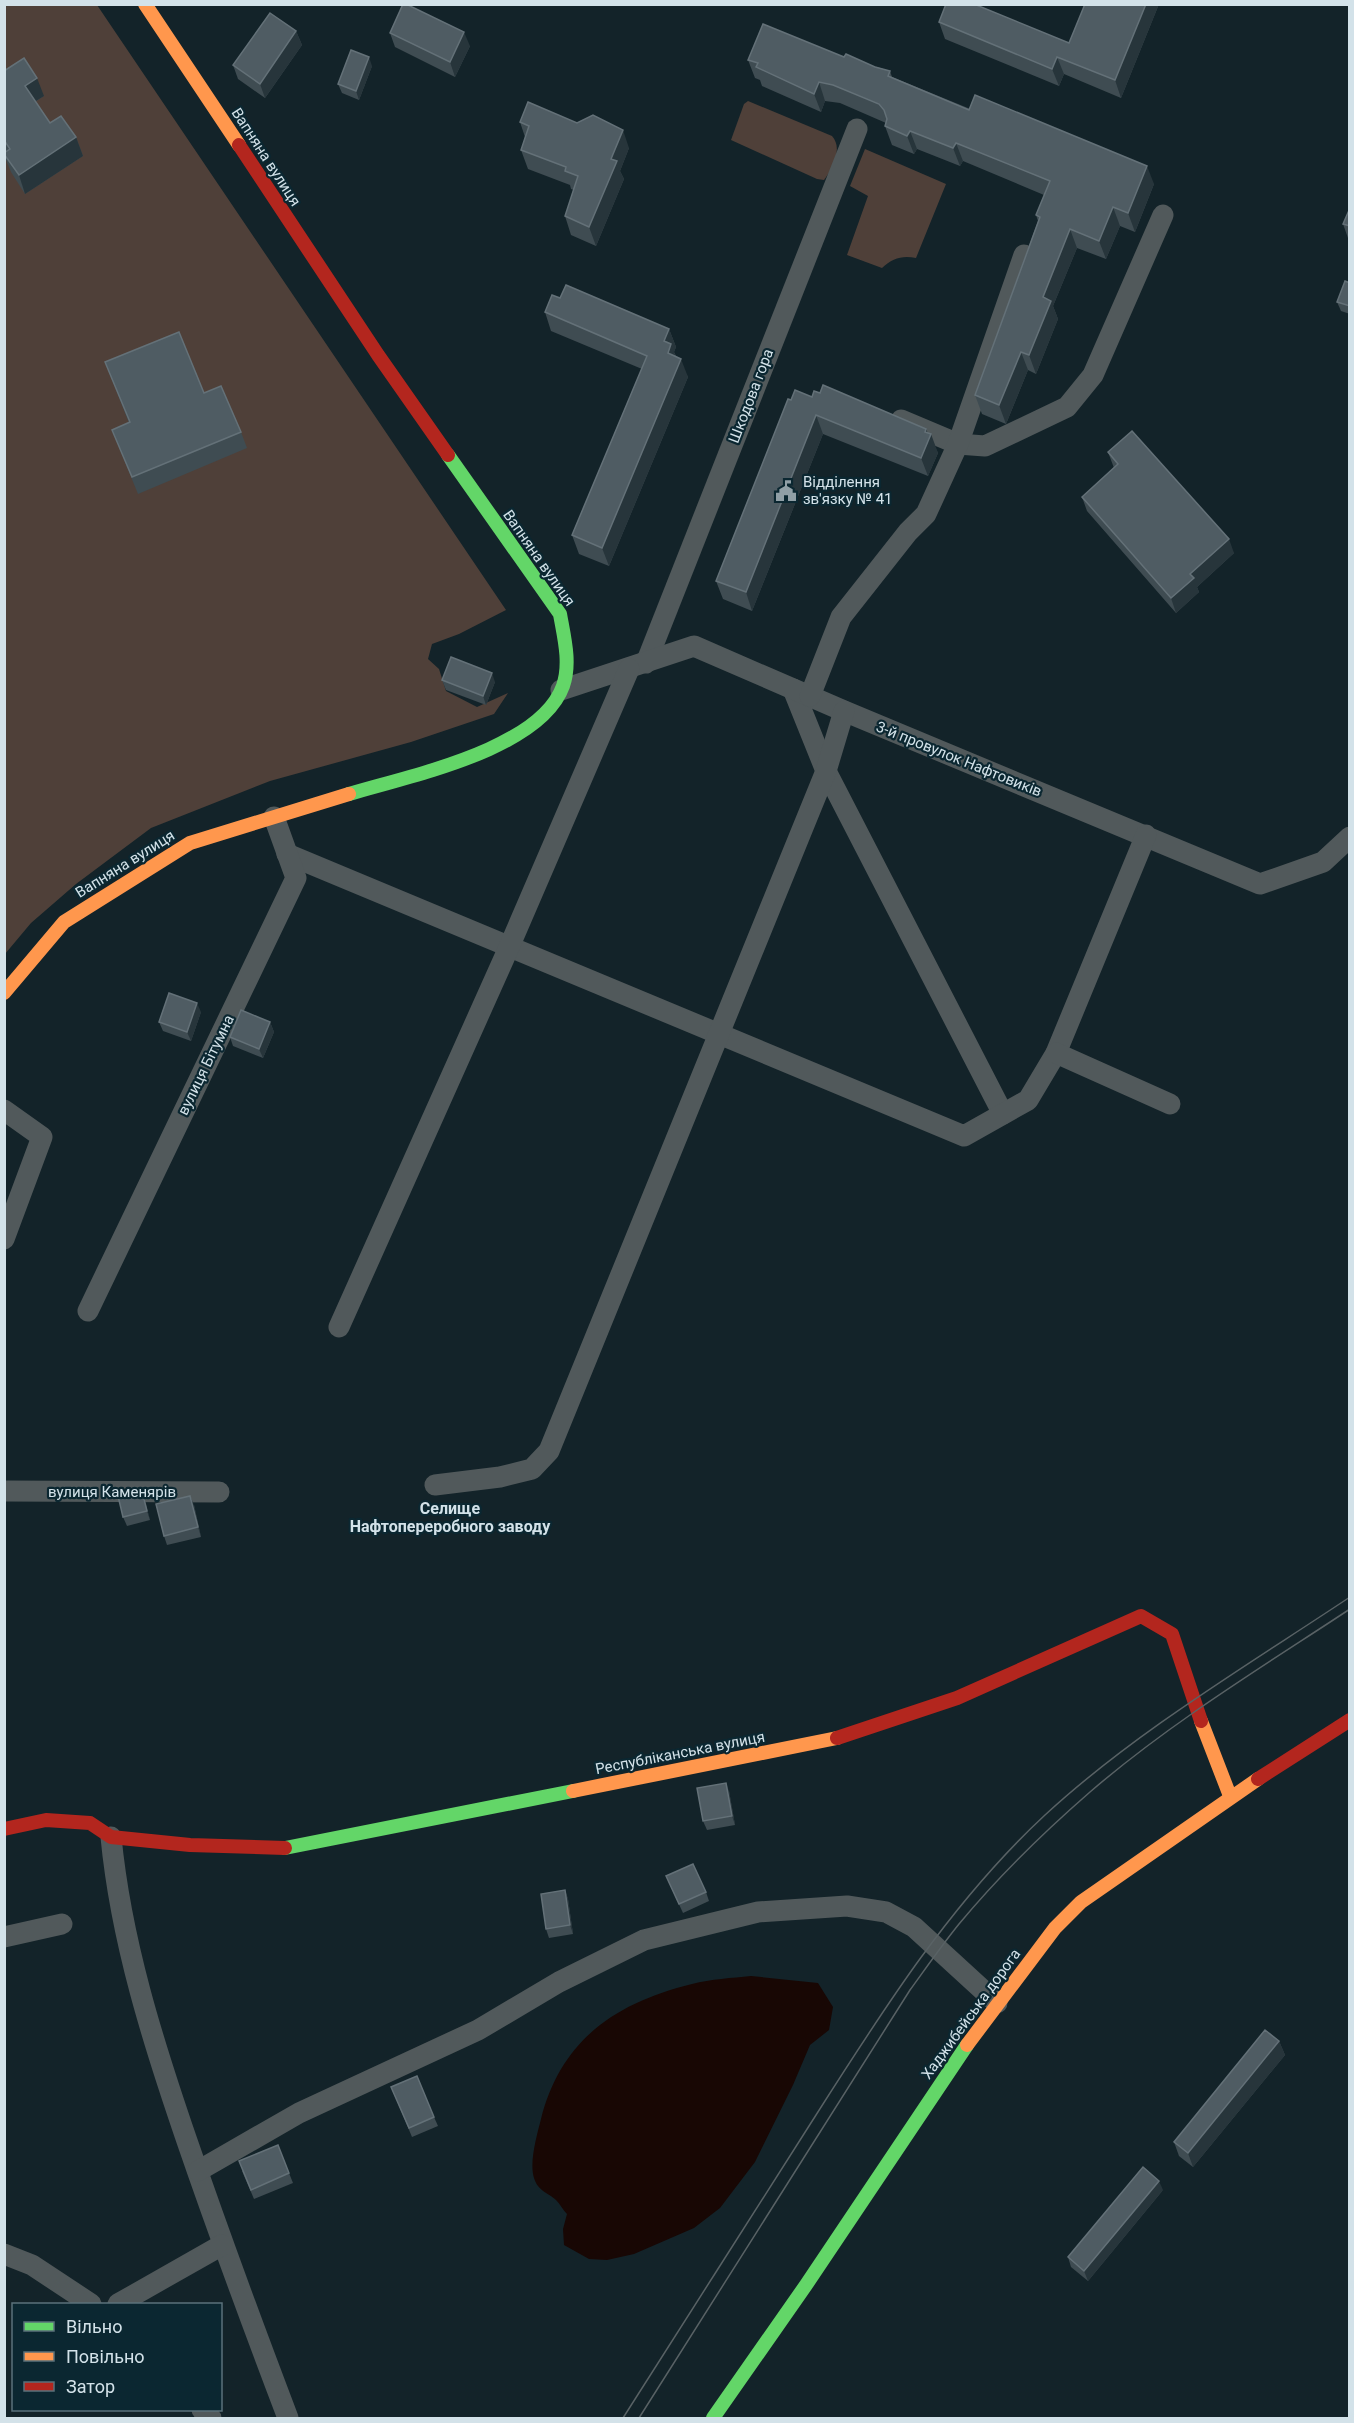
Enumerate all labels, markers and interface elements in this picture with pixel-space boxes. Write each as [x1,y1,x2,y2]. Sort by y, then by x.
street label: Вапняна вулиця [228,105,304,209]
street label: Шкодова гора [725,346,777,446]
place label: Відділення зв'язку № 41 [803,473,893,508]
public building icon: Відділення зв'язку № 41 [774,479,798,503]
street label: Вапняна вулиця [499,506,579,610]
street label: 3-й провулок Нафтовиків [874,717,1044,801]
street label: Вапняна вулиця [72,826,178,902]
street label: вулиця Бітумна [174,1012,238,1118]
street label: вулиця Каменярів [48,1483,176,1501]
district label: Селище Нафтопереробного заводу [350,1499,551,1536]
street label: Республіканська вулиця [594,1728,766,1778]
street label: Хаджибейська дорога [918,1945,1024,2083]
legend [12,2303,222,2411]
text: Вільно [66,2316,122,2337]
text: Повільно [66,2346,145,2367]
text: Затор [66,2376,115,2397]

